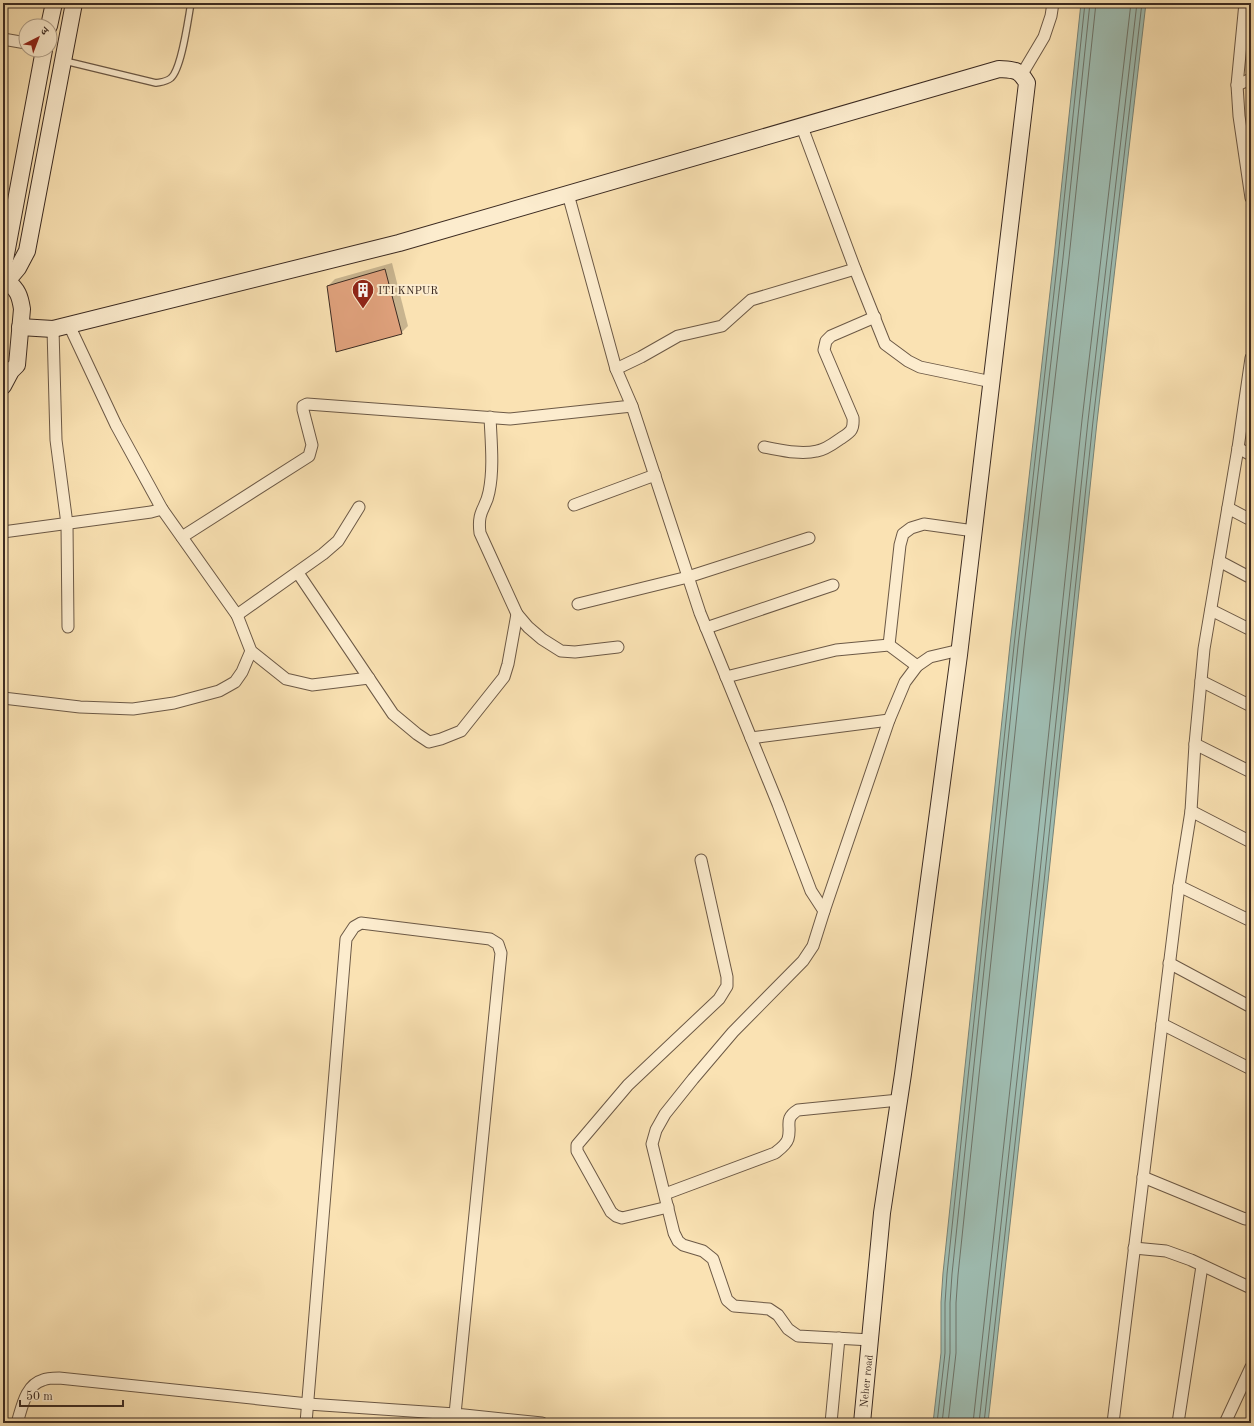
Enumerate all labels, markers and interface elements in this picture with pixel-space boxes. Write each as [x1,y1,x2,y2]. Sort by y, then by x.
north arrow [18,18,58,58]
text: उ [37,25,50,39]
building icon: ITI KNPUR [350,277,376,310]
place label: ITI KNPUR [378,286,438,297]
street label: Neher road [859,1354,876,1408]
scale bar [20,1382,123,1408]
text: 50 m [26,1390,53,1403]

